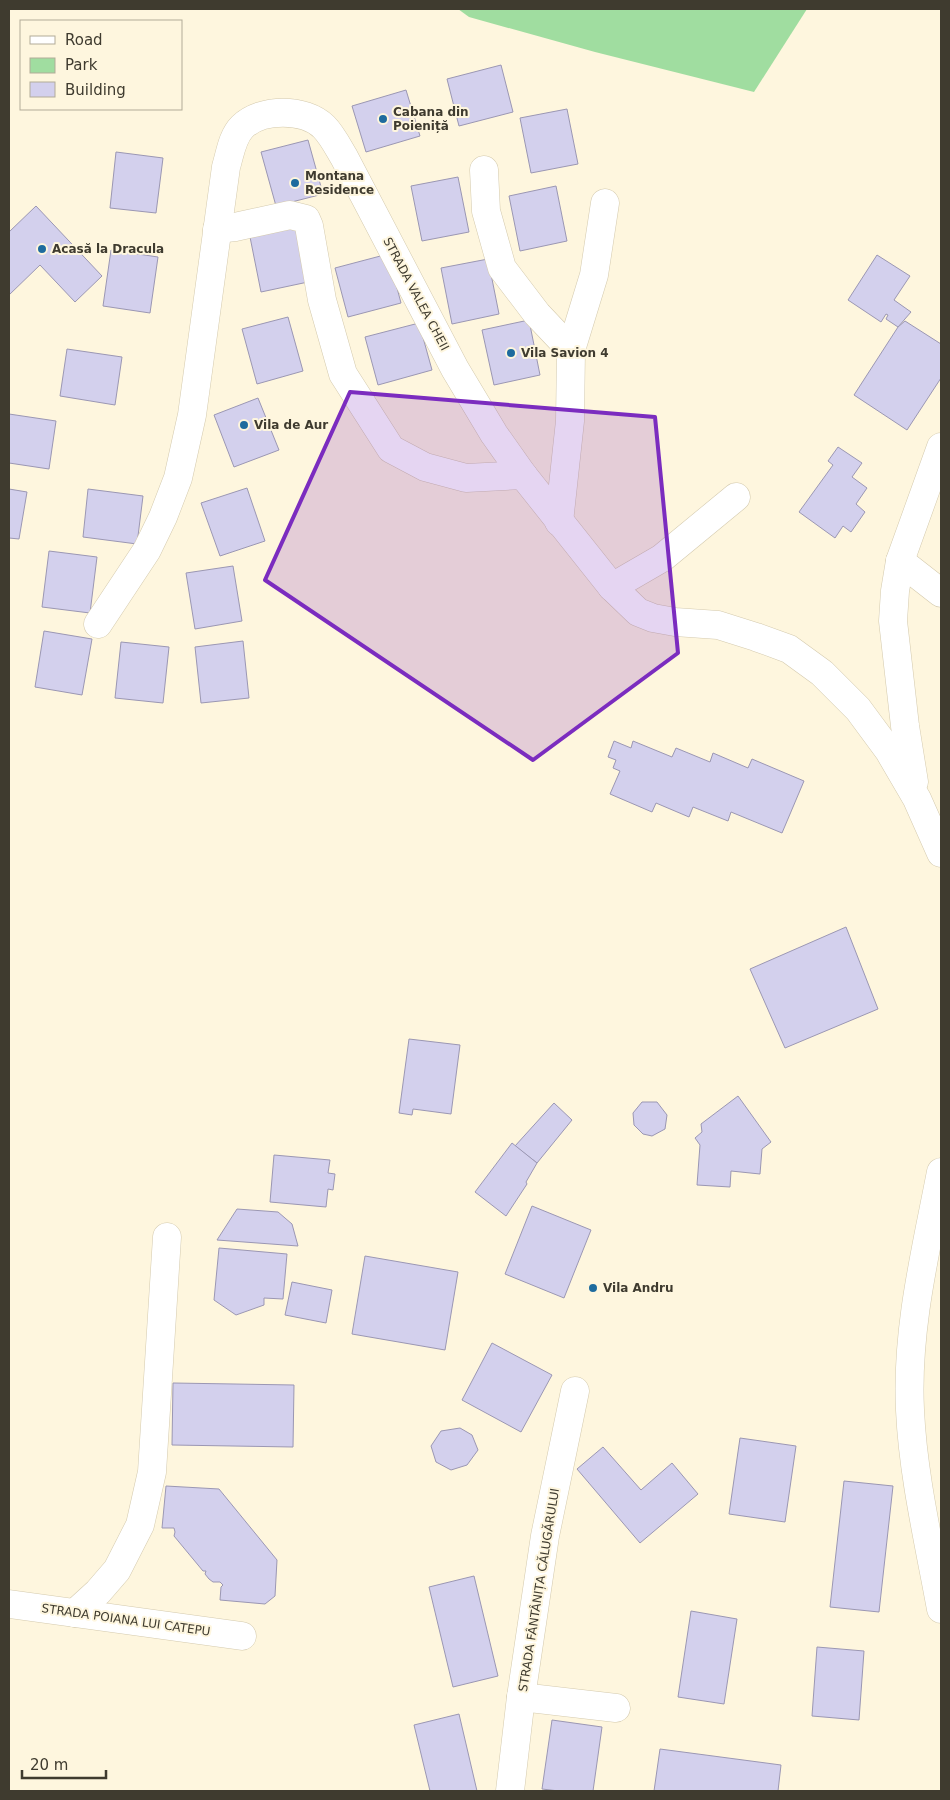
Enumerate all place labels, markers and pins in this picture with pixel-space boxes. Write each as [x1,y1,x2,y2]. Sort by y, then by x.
place label: Cabana din Poieniță [393,105,469,133]
marker: Cabana din Poieniță [377,113,389,125]
place label: Montana Residence [305,169,374,197]
marker: Montana Residence [289,177,301,189]
place label: Acasă la Dracula [52,242,164,256]
marker: Acasă la Dracula [36,243,48,255]
place label: Vila Savion 4 [521,346,609,360]
marker: Vila Savion 4 [505,347,517,359]
place label: Vila de Aur [254,418,328,432]
marker: Vila de Aur [238,419,250,431]
place label: Vila Andru [603,1281,673,1295]
marker: Vila Andru [587,1282,599,1294]

